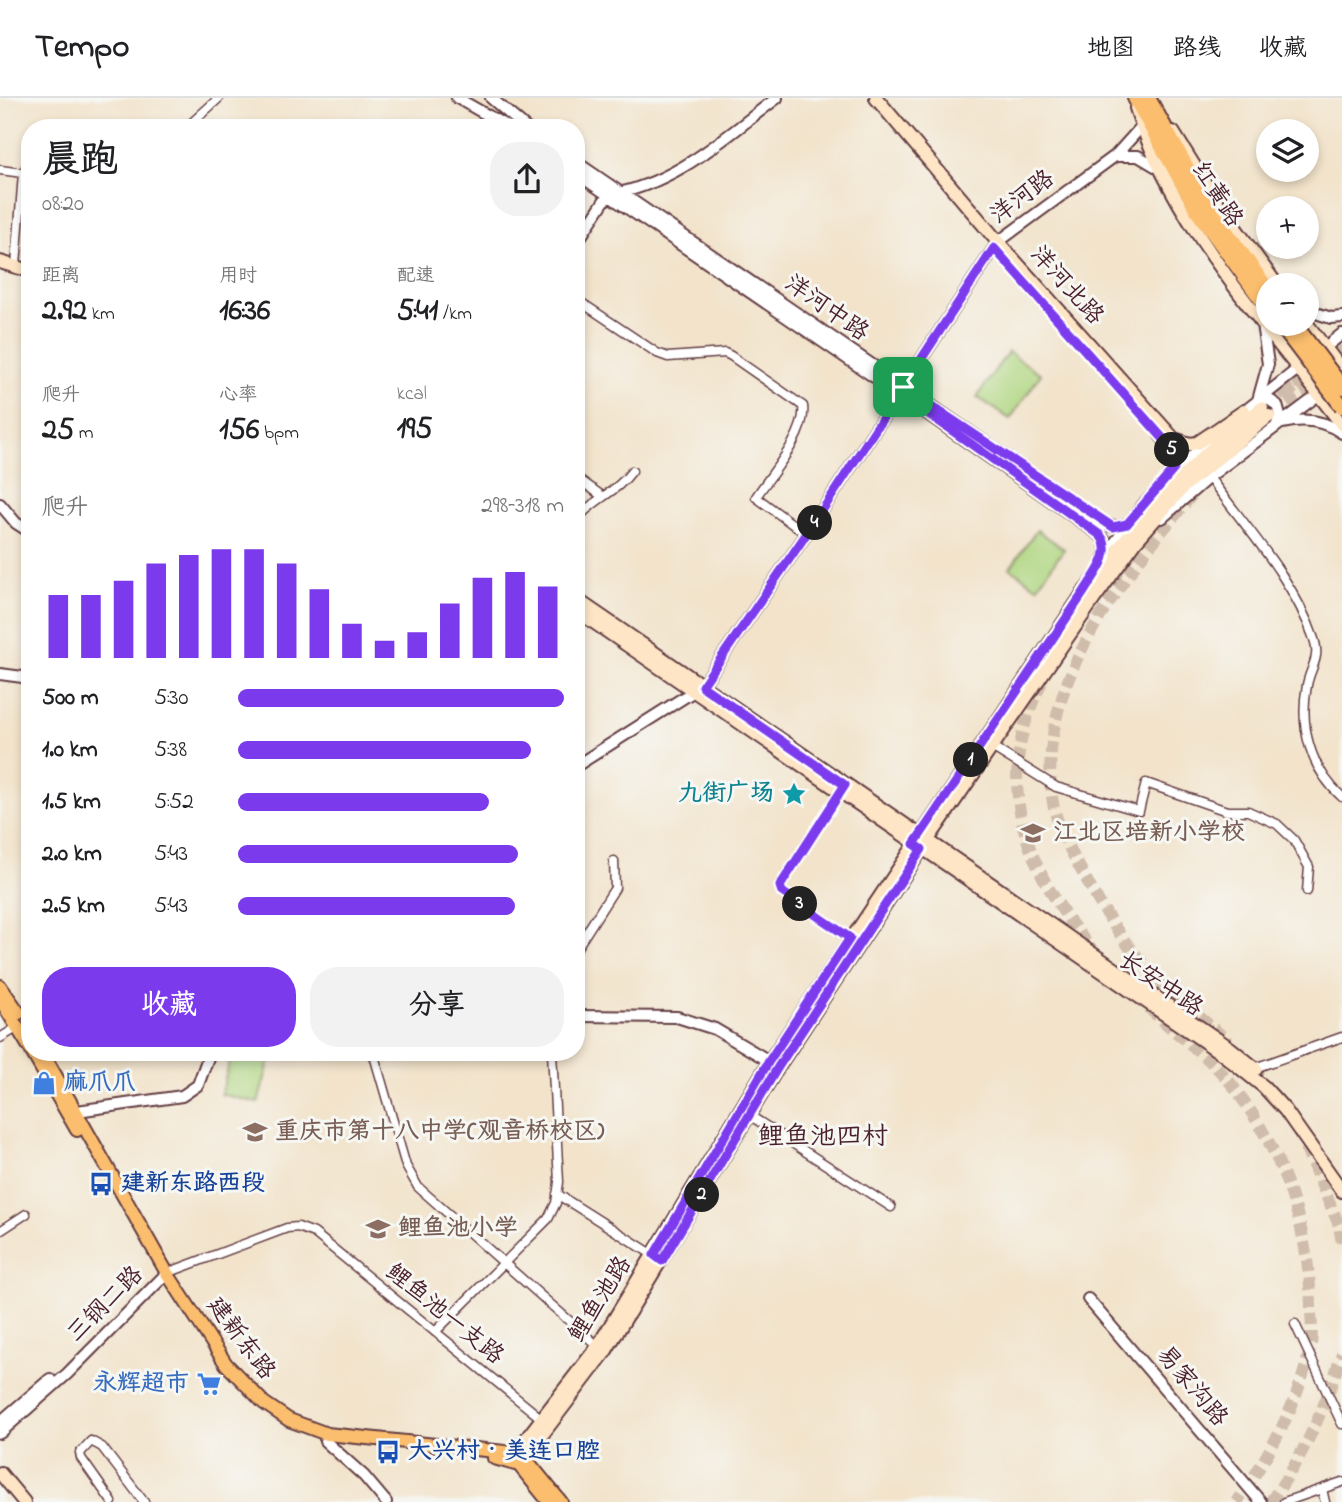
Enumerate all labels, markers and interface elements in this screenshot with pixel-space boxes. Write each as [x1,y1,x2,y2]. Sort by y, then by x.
text: Tempo [35,24,129,72]
text: 地图 [1087,32,1135,67]
text: 路线 [1173,32,1221,67]
text: 收藏 [1259,32,1307,67]
map controls [1256,119,1319,336]
button: layers [1256,119,1319,182]
text: 晨跑 [42,134,118,190]
button: share [490,142,564,216]
street label: 红黄路 [1182,155,1250,235]
street label: 洋河路 [984,162,1062,234]
text: 08:20 [42,188,84,221]
button: + [1256,196,1319,259]
street label: 洋河北路 [1021,239,1111,333]
text: 距离 [42,263,80,290]
text: 用时 [219,263,257,290]
text: 配速 [397,263,435,290]
street label: 洋河中路 [777,267,875,351]
button: − [1256,273,1319,336]
text: 2.92 [42,290,87,334]
text: 16:36 [219,290,270,334]
text: 5:41 [397,290,438,334]
text: km [87,301,115,328]
text: /km [438,301,472,328]
pin [873,357,933,417]
icon: arrive [884,368,922,406]
text: kcal [397,381,427,408]
text: 爬升 [42,382,80,409]
text: 心率 [219,382,257,409]
text: 195 [397,408,432,452]
text: 25 [42,409,74,453]
text: 156 [219,409,259,453]
text: m [74,420,94,447]
text: bpm [259,420,299,447]
pin: 5 [1154,432,1190,468]
text: 5 [1166,436,1177,463]
text: 298–318 m [481,490,564,523]
text: 爬升 [42,492,88,525]
pin: 4 [798,506,832,540]
text: 4 [811,509,818,536]
text: 500 m [42,682,99,715]
text: 5:30 [154,682,189,715]
text: 1.0 km [42,734,98,767]
text: 5:38 [154,734,187,767]
pin: 1 [954,742,988,778]
text: 1 [967,746,974,773]
place label: 九街广场 [678,777,774,812]
place icon: 九街广场 [780,780,808,808]
text: 1.5 km [42,786,101,819]
text: 5:52 [154,786,194,819]
place label: 江北区培新小学校 [1053,816,1245,851]
school or university icon: 江北区培新小学校 [1019,819,1047,847]
text: 2.0 km [42,838,102,871]
text: 5:43 [154,838,188,871]
pin: 3 [782,886,818,922]
text: 2.5 km [42,890,105,923]
text: 5:43 [154,890,188,923]
text: 3 [796,890,803,917]
street label: 长安中路 [1110,944,1210,1026]
button: 收藏 [42,967,296,1047]
button: 分享 [310,967,564,1047]
place label: 麻爪爪 [64,1066,136,1101]
shop icon: 麻爪爪 [30,1069,58,1097]
place label: 重庆市第十八中学(观音桥校区) [275,1115,604,1150]
school or university icon: 重庆市第十八中学(观音桥校区) [241,1118,269,1146]
district label: 鲤鱼池四村 [758,1119,888,1157]
place label: 建新东路西段 [121,1167,265,1202]
bus stop icon: 建新东路西段 [87,1170,115,1198]
pin: 2 [684,1178,720,1212]
text: 2 [697,1181,706,1208]
place label: 鲤鱼池小学 [398,1212,518,1247]
school or university icon: 鲤鱼池小学 [364,1215,392,1243]
street label: 鲤鱼池路 [561,1250,641,1350]
street label: 鲤鱼池一支路 [377,1256,511,1374]
street label: 三钢二路 [60,1259,152,1351]
street label: 建新东路 [197,1290,283,1388]
street label: 易家沟路 [1147,1339,1235,1435]
place label: 永辉超市 [93,1367,189,1402]
supermarket icon: 永辉超市 [195,1370,223,1398]
place label: 大兴村‧美连口腔 [408,1435,600,1470]
bus stop icon: 大兴村‧美连口腔 [374,1438,402,1466]

